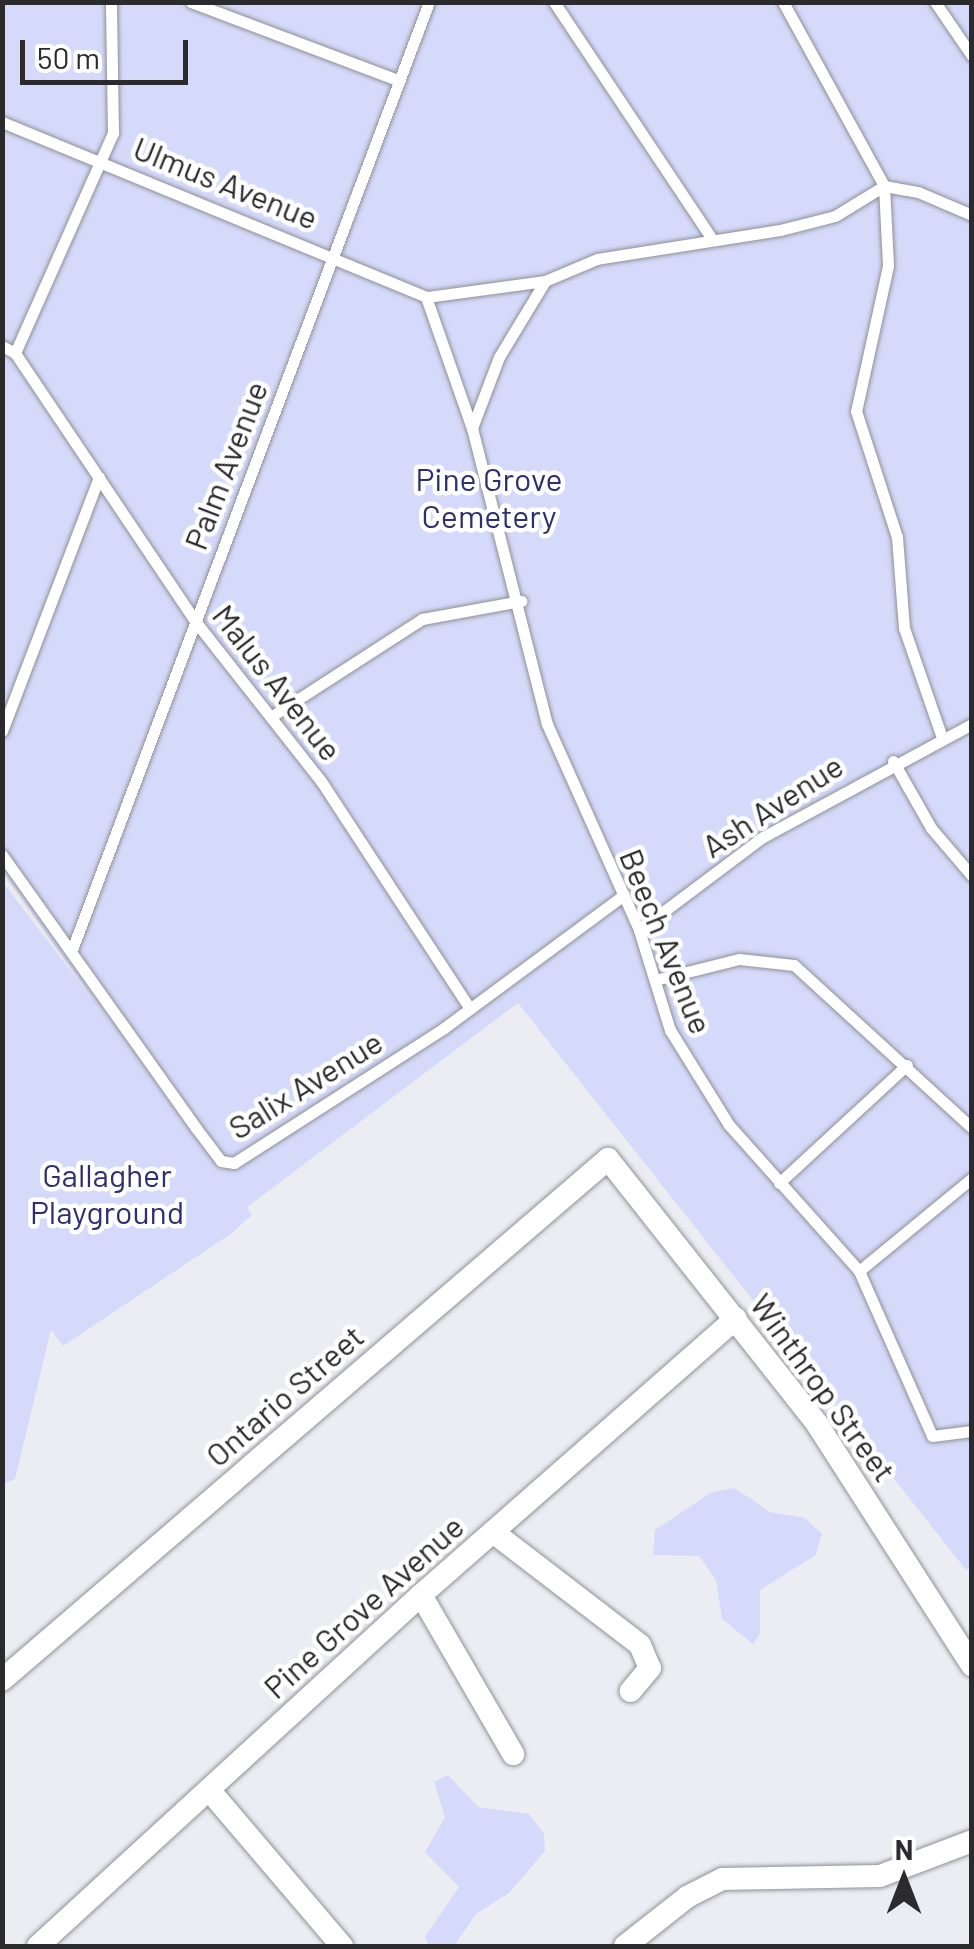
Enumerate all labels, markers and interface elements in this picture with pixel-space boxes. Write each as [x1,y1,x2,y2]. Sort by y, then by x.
scale bar [25,20,192,82]
text: 50 m [37,39,100,75]
street label: Ulmus Avenue [128,128,324,236]
street label: Palm Avenue [175,375,275,555]
park label: Pine Grove Cemetery [415,460,563,535]
street label: Malus Avenue [205,596,351,768]
street label: Ash Avenue [694,745,850,865]
street label: Beech Avenue [612,843,722,1039]
street label: Salix Avenue [221,1022,389,1146]
park label: Gallagher Playground [30,1156,184,1231]
street label: Winthrop Street [743,1286,905,1488]
street label: Ontario Street [197,1316,371,1474]
street label: Pine Grove Avenue [255,1506,471,1706]
north arrow [854,1829,954,1929]
text: N [895,1832,913,1866]

